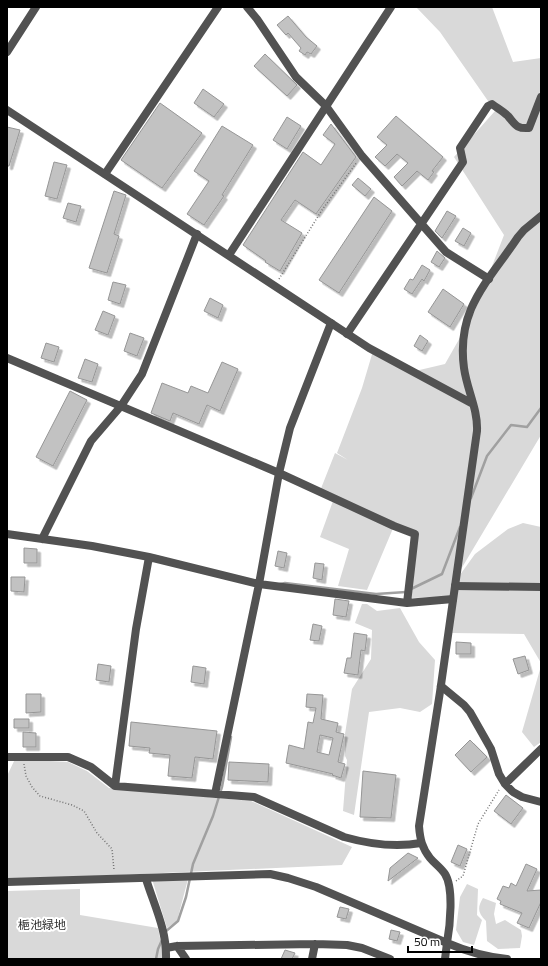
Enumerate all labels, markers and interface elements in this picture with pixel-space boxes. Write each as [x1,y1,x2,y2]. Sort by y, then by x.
park label: 梔池緑地 [18,915,66,934]
scale bar [408,928,472,954]
text: 50 m [414,932,440,951]

